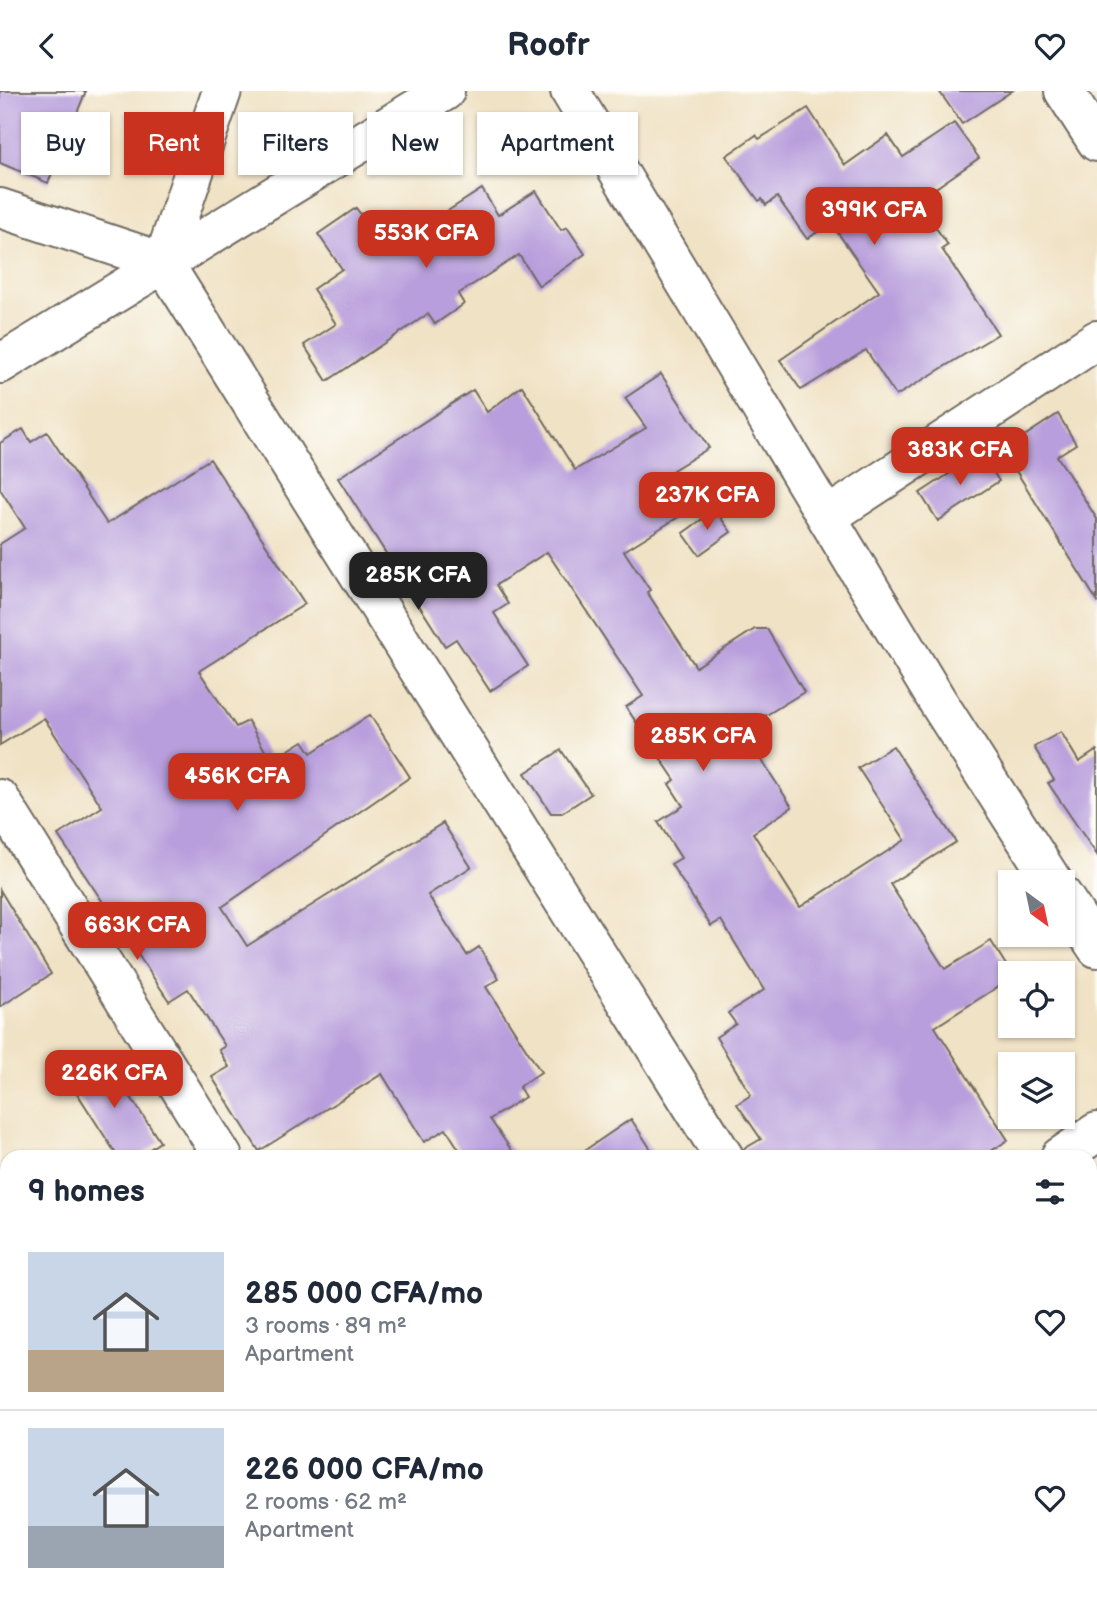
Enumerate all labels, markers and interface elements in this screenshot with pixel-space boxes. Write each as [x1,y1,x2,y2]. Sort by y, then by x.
text: Roofr [507,26,590,65]
icon: back [28,27,66,65]
icon: heart [1031,27,1069,65]
chip: Buy [21,112,110,175]
chip: Rent [124,112,224,175]
chip: Filters [238,112,353,175]
chip: New [367,112,463,175]
chip: Apartment [477,112,638,175]
pin: 399K CFA [802,187,946,247]
text: 399K CFA [821,196,927,224]
pin: 553K CFA [354,211,498,270]
text: 553K CFA [374,219,478,247]
pin: 383K CFA [888,427,1032,487]
text: 383K CFA [907,436,1013,464]
pin: 237K CFA [635,473,779,532]
text: 237K CFA [655,481,759,509]
pin: 285K CFA [346,553,490,612]
text: 285K CFA [365,561,471,589]
pin: 285K CFA [631,713,775,773]
text: 285K CFA [650,722,756,750]
pin: 456K CFA [165,753,309,813]
text: 456K CFA [184,762,290,790]
north arrow [998,870,1074,947]
map controls [998,870,1075,1129]
pin: 663K CFA [65,903,209,962]
text: 663K CFA [84,911,190,939]
button: locate [998,961,1075,1038]
pin: 226K CFA [42,1051,186,1110]
button: layers [998,1052,1075,1129]
text: 226K CFA [61,1059,167,1087]
icon: filters [1031,1173,1069,1211]
text: 9 homes [28,1174,145,1210]
text: 285 000 CFA/mo [245,1276,483,1312]
icon: home [84,1280,168,1364]
icon: heart [1031,1303,1069,1341]
text: 3 rooms · 89 m² [245,1312,407,1340]
text: Apartment [245,1340,354,1368]
text: 226 000 CFA/mo [245,1452,484,1488]
icon: home [84,1456,168,1540]
icon: heart [1031,1479,1069,1517]
text: 2 rooms · 62 m² [245,1488,407,1516]
text: Apartment [245,1516,354,1544]

